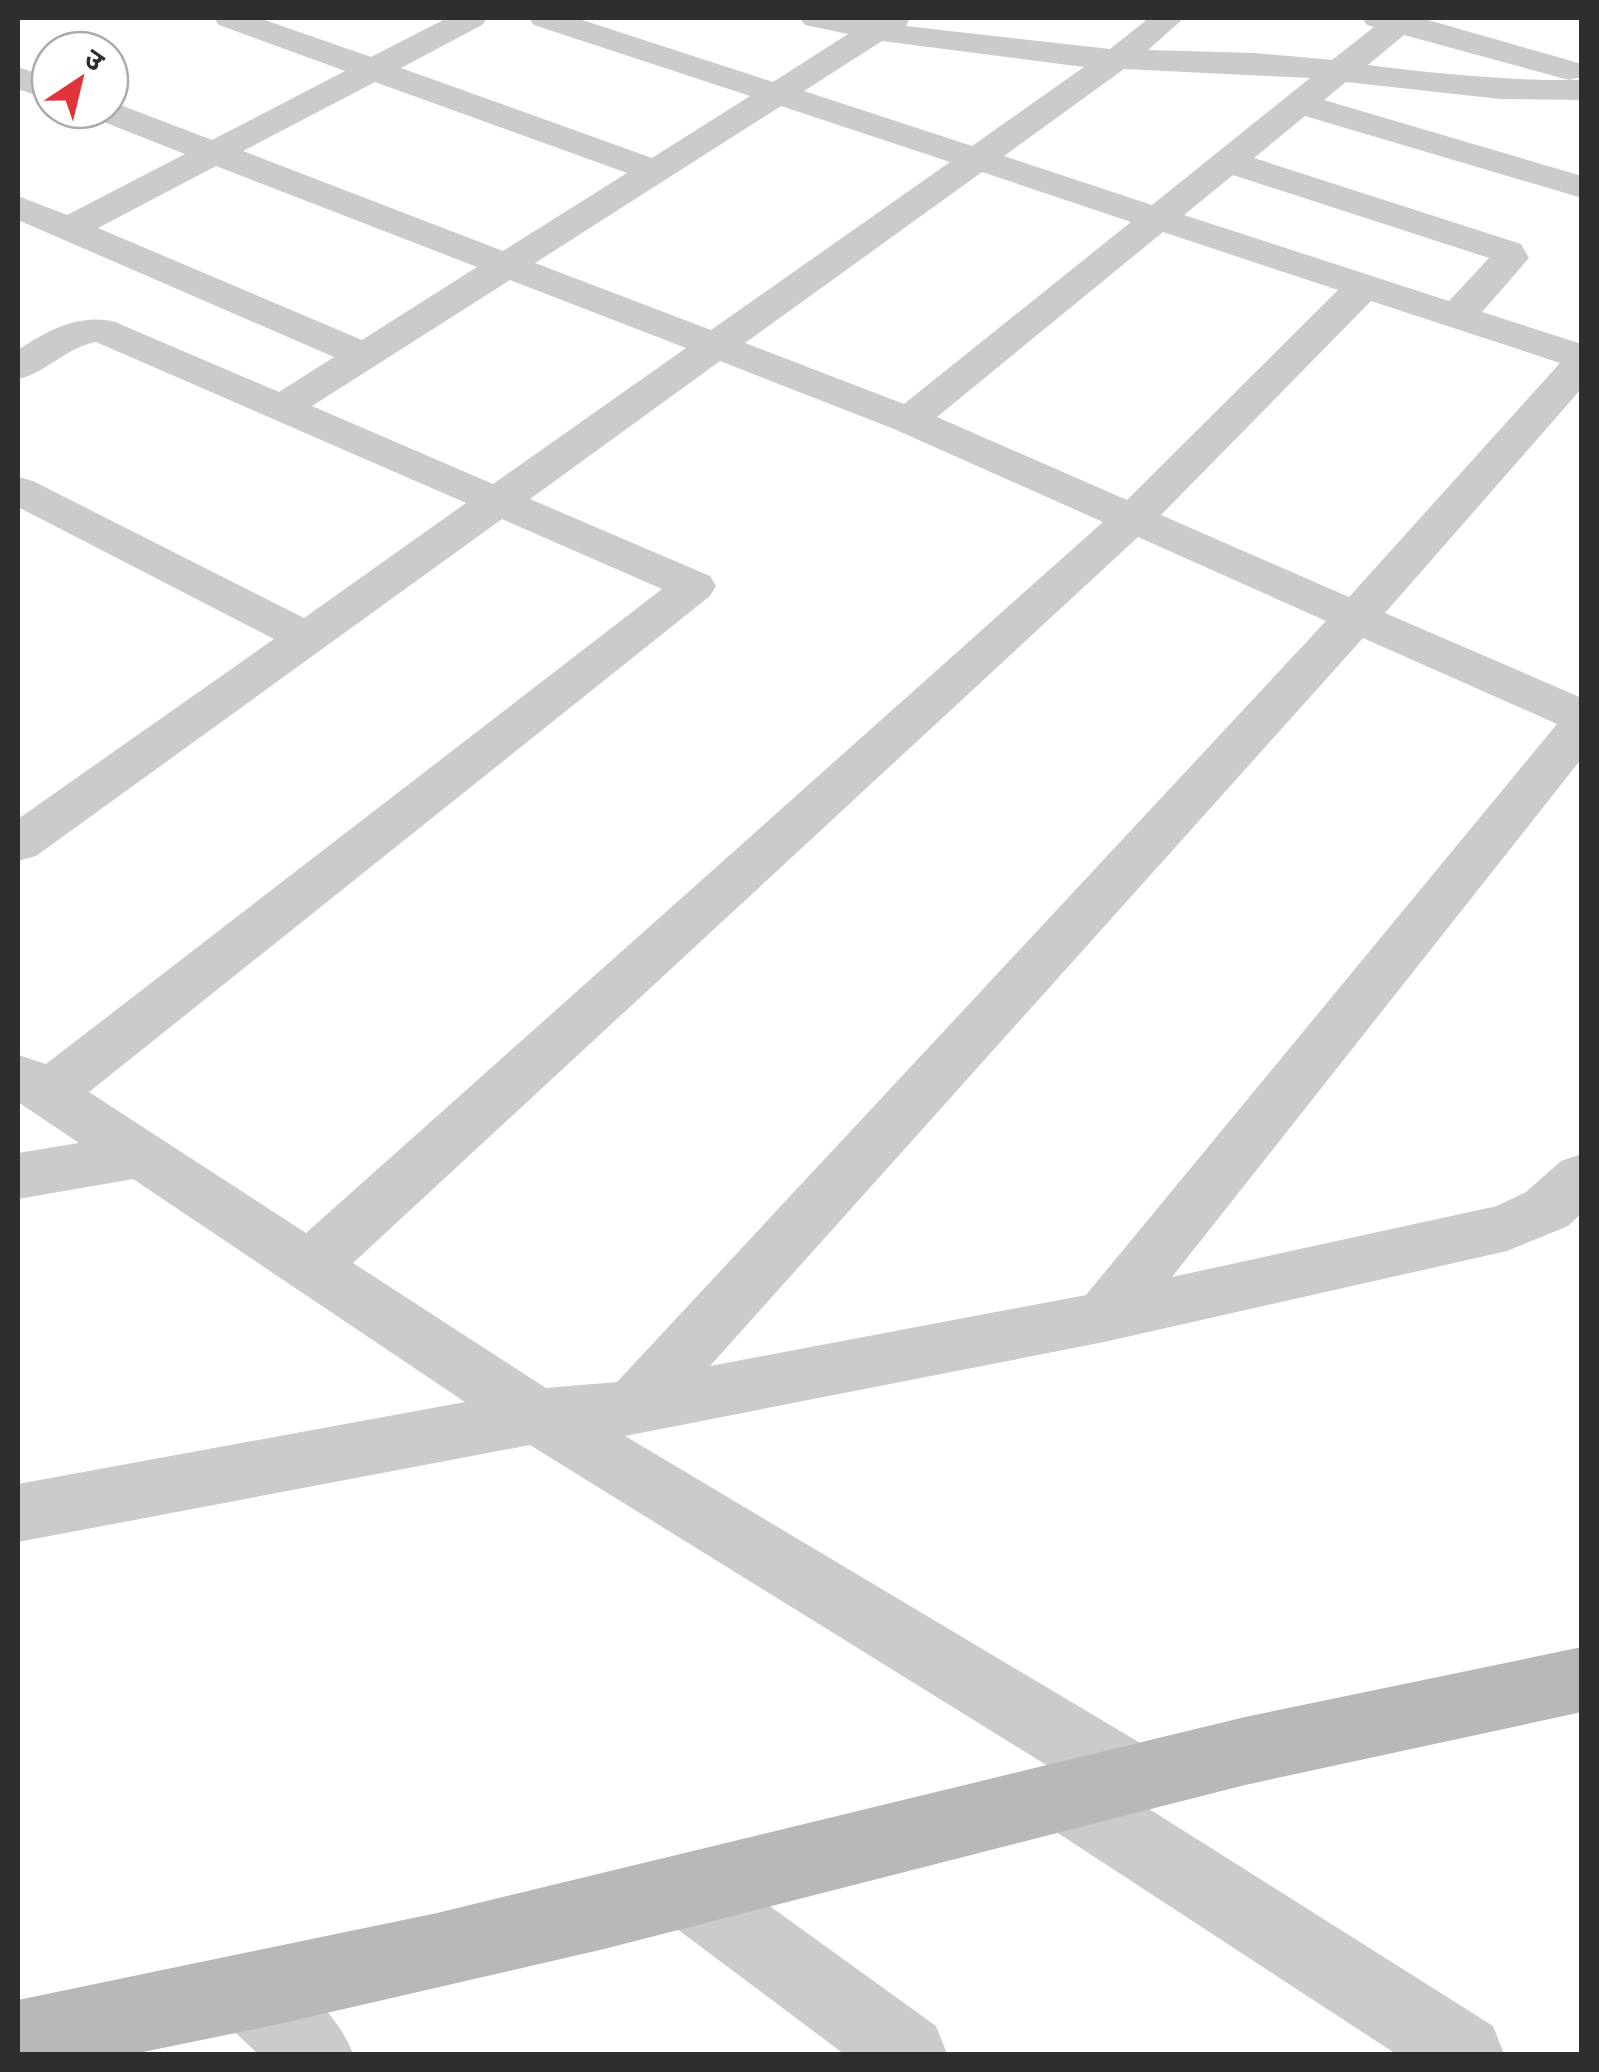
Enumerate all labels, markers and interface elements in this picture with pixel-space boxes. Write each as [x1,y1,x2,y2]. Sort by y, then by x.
north arrow [30,30,130,130]
text: उ [78,41,111,78]

